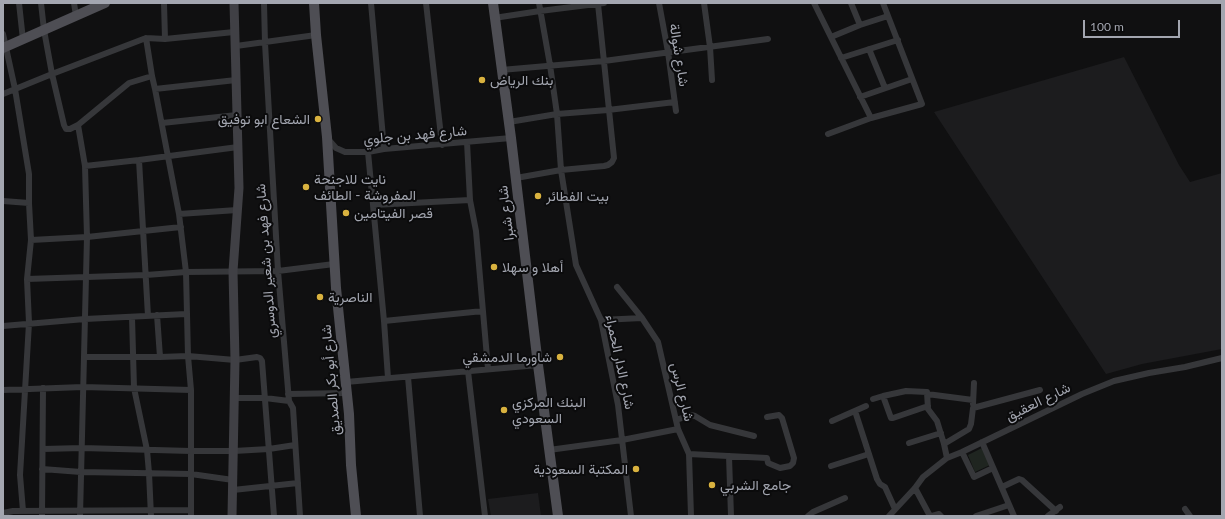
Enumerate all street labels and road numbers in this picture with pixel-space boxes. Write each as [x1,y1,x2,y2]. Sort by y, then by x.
street label: شارع شوالة [666,22,692,88]
street label: شارع فهد بن جلوي [363,122,467,148]
street label: شارع فهد بن شعير الدوسري [252,183,280,339]
street label: شارع شبرا [494,185,518,241]
street label: شارع الدار الحمراء [602,313,638,411]
street label: شارع أبو بكر الصديق [318,324,344,436]
street label: شارع الرس [667,361,697,423]
street label: شارع العقيق [1003,379,1073,425]

